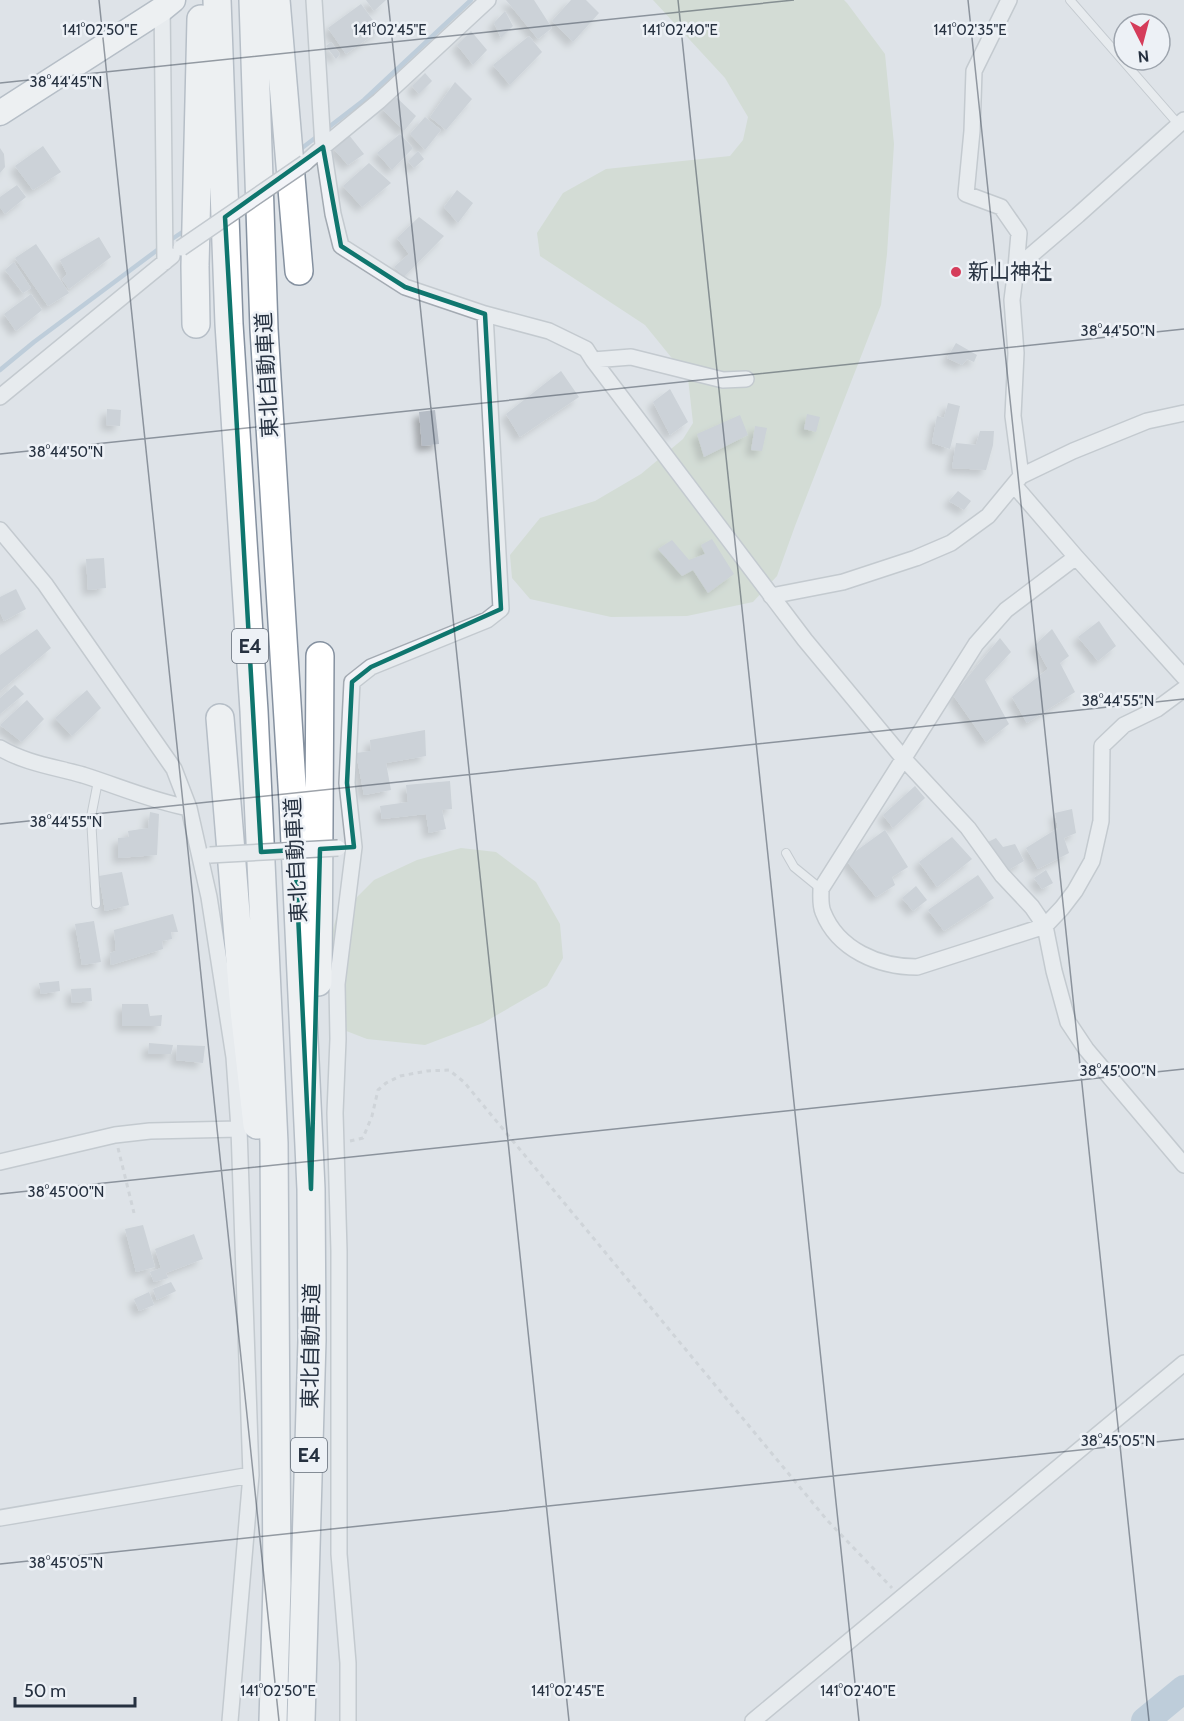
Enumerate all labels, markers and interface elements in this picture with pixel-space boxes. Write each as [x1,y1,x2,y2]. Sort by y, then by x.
north arrow [1112,12,1172,72]
text: 141°02'50"E [62,21,138,39]
text: 141°02'45"E [353,21,427,39]
text: 141°02'40"E [642,21,718,39]
text: 141°02'35"E [933,21,1007,39]
text: N [1137,46,1150,66]
text: 38°44'45"N [30,73,102,91]
place label: 新山神社 [968,259,1052,284]
marker: 新山神社 [949,265,963,279]
street label: 東北自動車道 [251,311,282,439]
text: 38°44'50"N [1081,322,1155,340]
text: 38°44'50"N [29,443,103,461]
road number: E4 [232,629,268,663]
text: 38°44'55"N [1082,692,1154,710]
street label: 東北自動車道 [280,796,311,924]
text: 38°44'55"N [30,813,102,831]
text: 38°45'00"N [1080,1062,1156,1080]
text: 38°45'00"N [28,1183,104,1201]
street label: 東北自動車道 [297,1283,324,1409]
text: 38°45'05"N [1081,1432,1155,1450]
road number: E4 [291,1438,327,1472]
text: 38°45'05"N [29,1554,103,1572]
scale bar [15,1670,135,1708]
text: 50 m [24,1680,66,1702]
text: 141°02'50"E [240,1682,316,1700]
text: 141°02'45"E [531,1682,605,1700]
text: 141°02'40"E [820,1682,896,1700]

